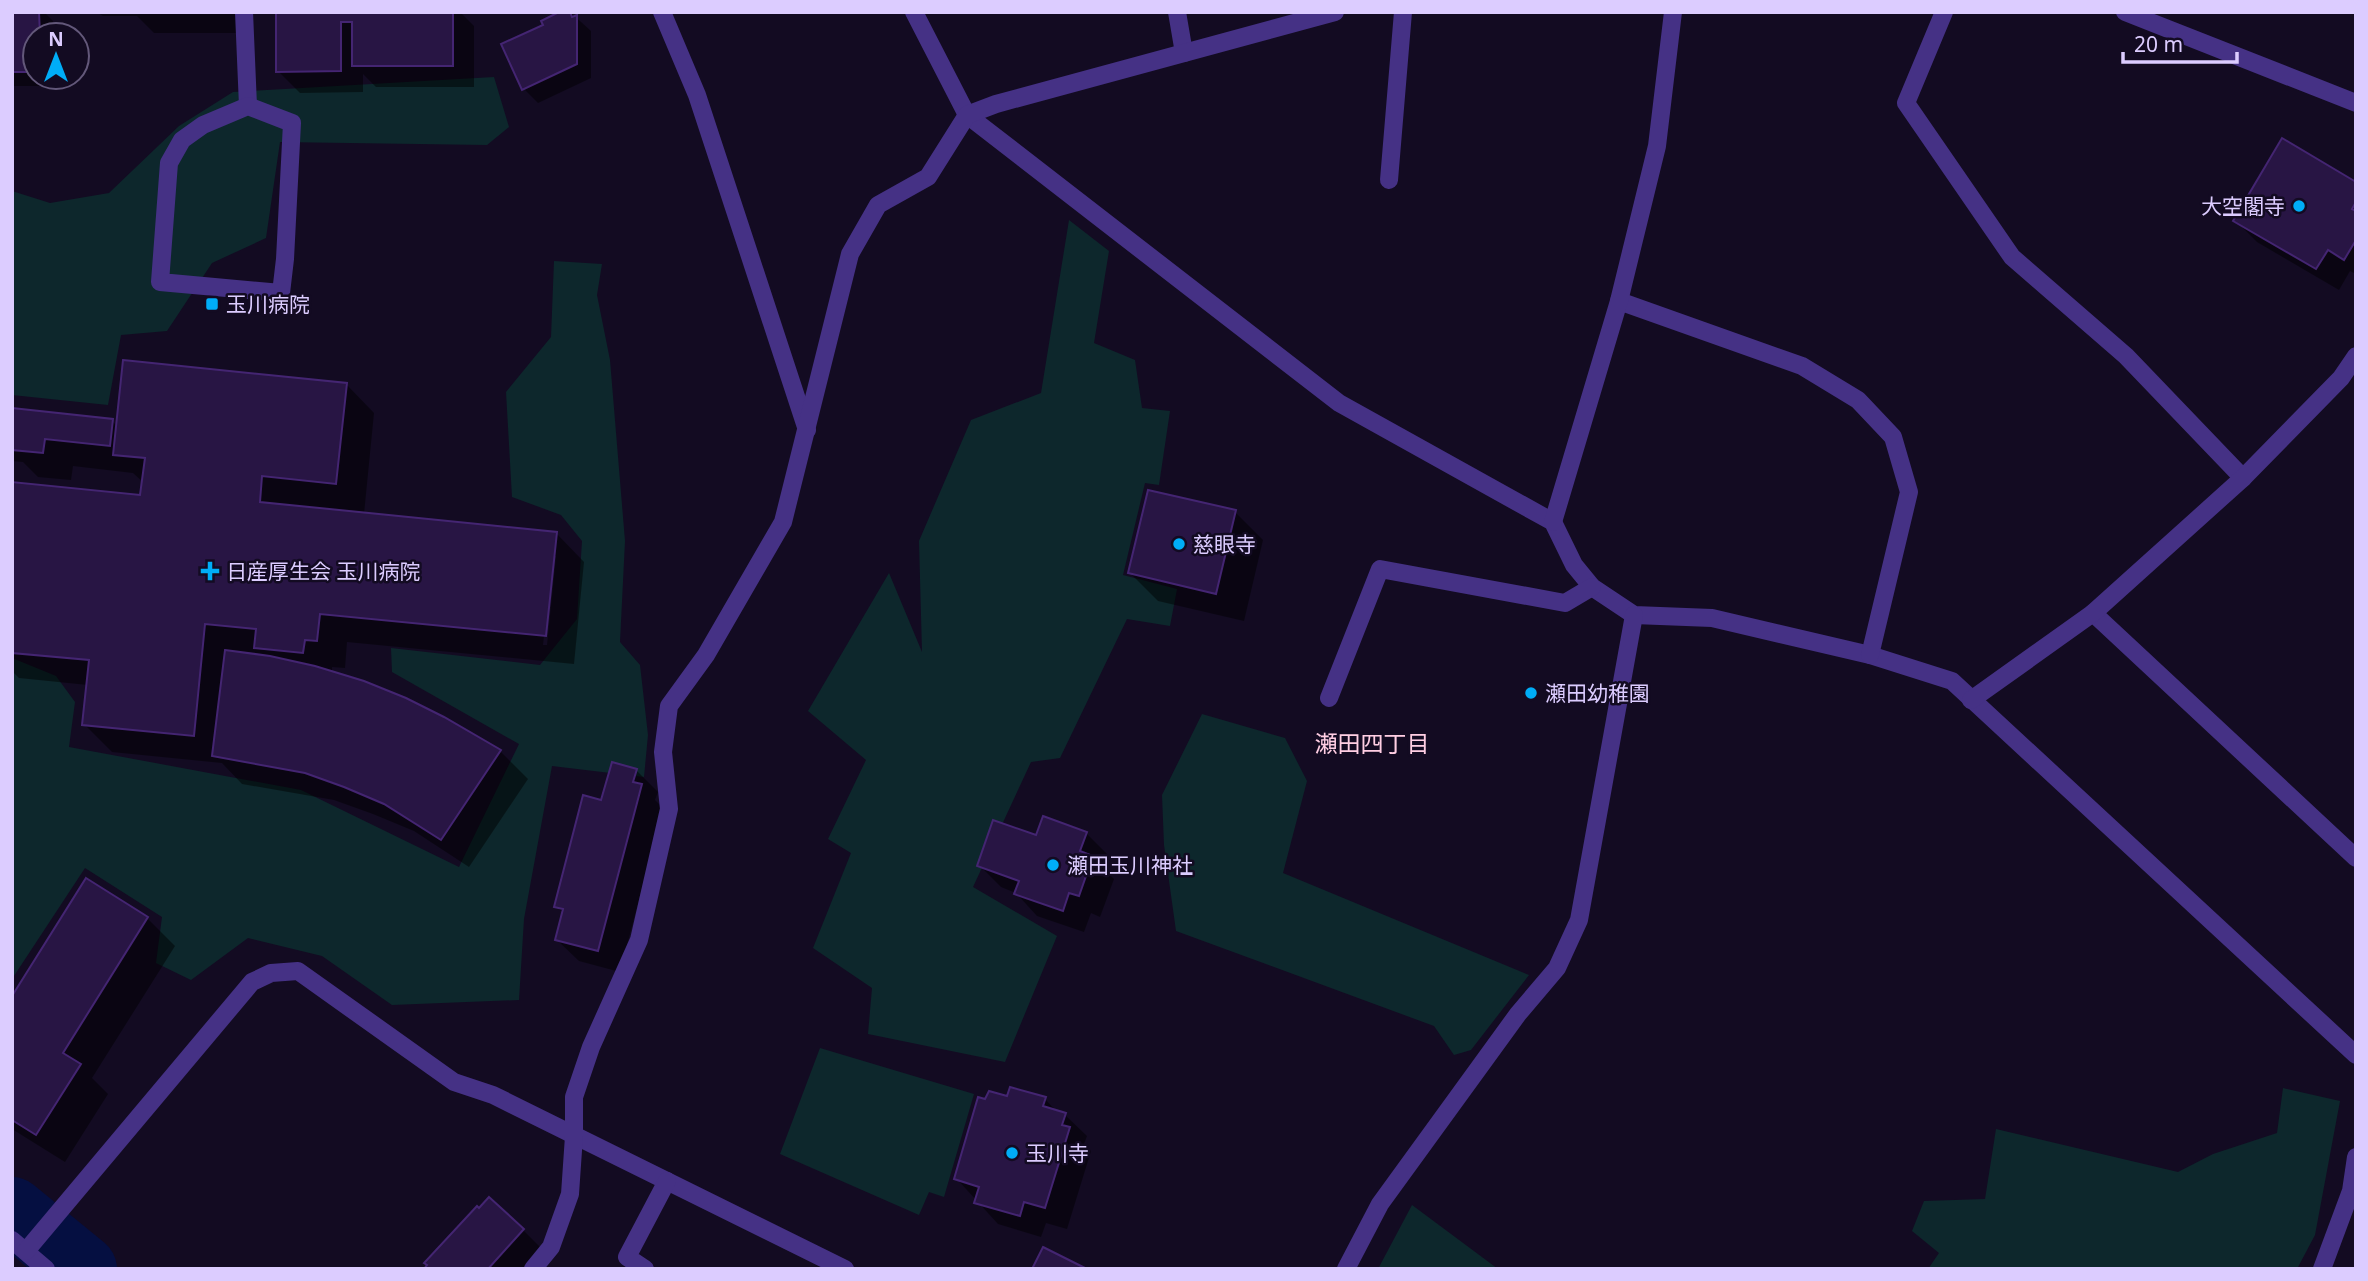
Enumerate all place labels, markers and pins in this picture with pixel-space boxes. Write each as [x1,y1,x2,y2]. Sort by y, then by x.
place label: 大空閣寺 [2201,192,2285,220]
marker: 大空閣寺 [2291,198,2307,214]
place label: 玉川病院 [226,290,310,318]
marker: 玉川病院 [204,296,220,312]
place label: 慈眼寺 [1193,530,1256,558]
marker: 慈眼寺 [1171,536,1187,552]
place label: 日産厚生会 玉川病院 [226,557,420,585]
marker: 日産厚生会 玉川病院 [200,561,220,581]
place label: 瀬田幼稚園 [1545,679,1650,707]
marker: 瀬田幼稚園 [1523,685,1539,701]
place label: 瀬田玉川神社 [1067,851,1193,879]
marker: 瀬田玉川神社 [1045,857,1061,873]
place label: 玉川寺 [1026,1139,1089,1167]
marker: 玉川寺 [1004,1145,1020,1161]

